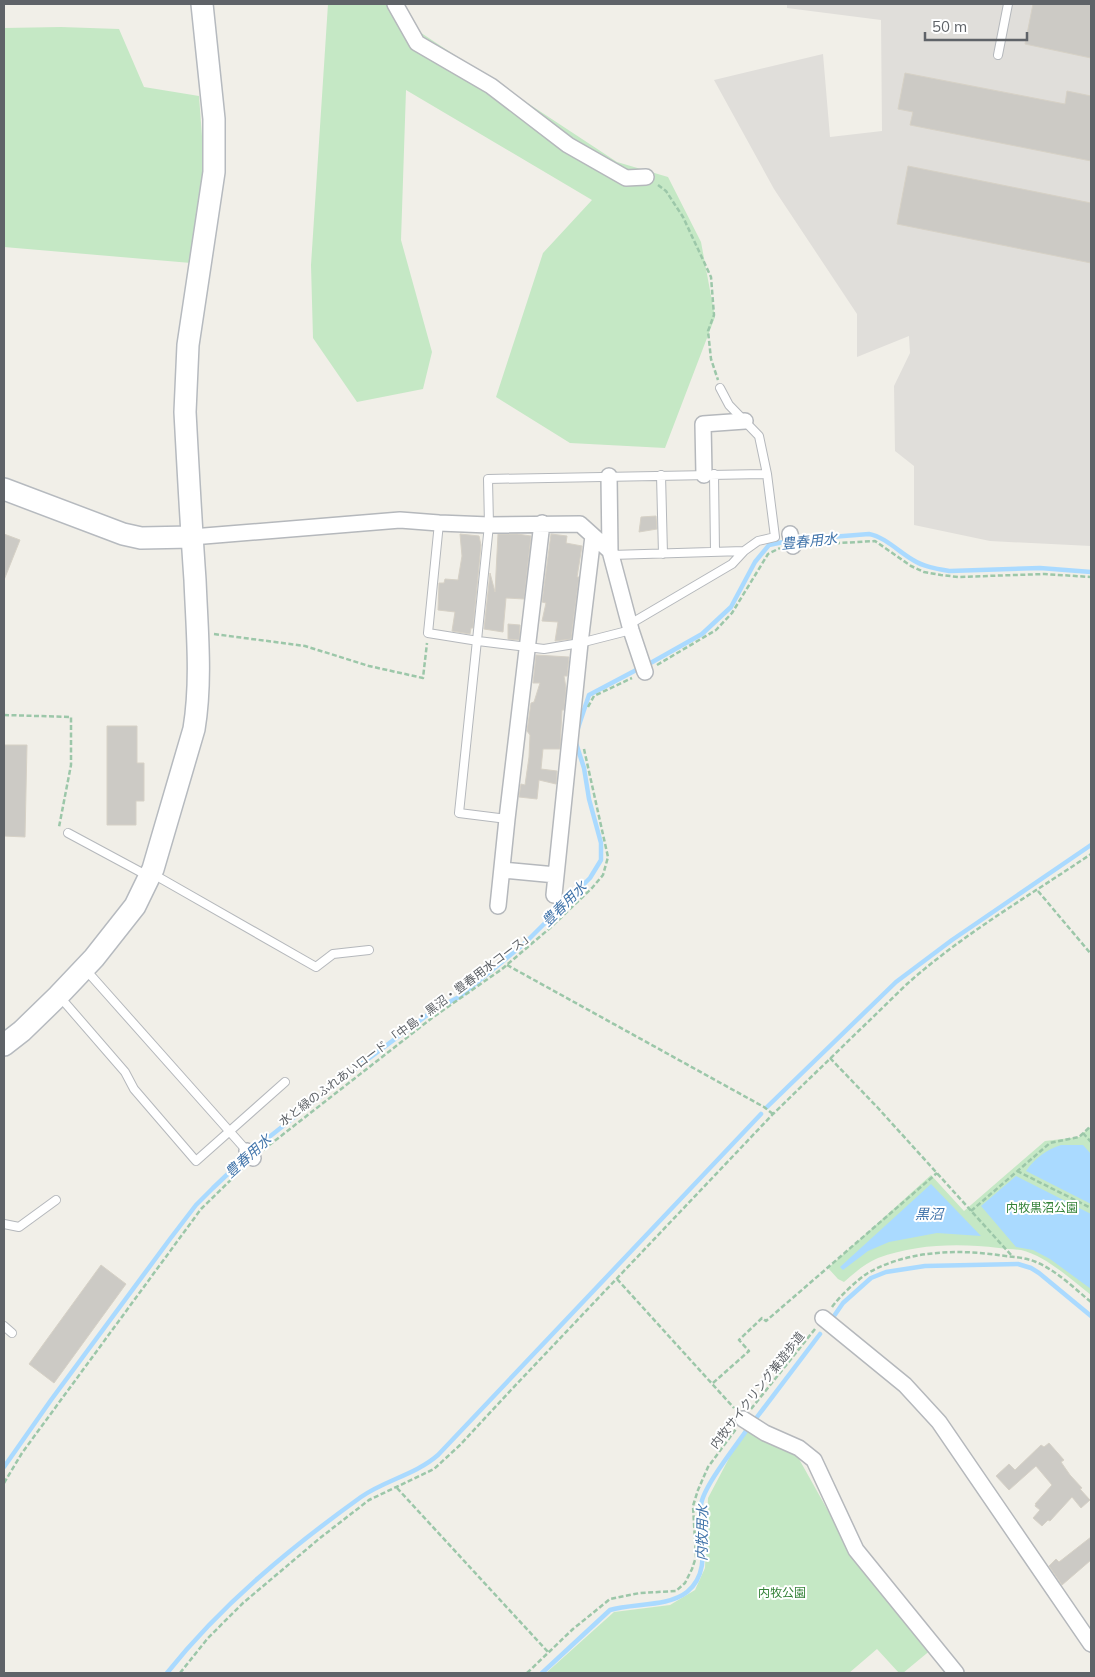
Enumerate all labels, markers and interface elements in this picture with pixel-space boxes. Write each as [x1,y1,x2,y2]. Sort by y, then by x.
scale bar [925,10,1028,42]
text: 50 m [932,17,967,36]
water label: 豊春用水 [780,529,840,553]
water label: 豊春用水 [538,876,592,930]
street label: 水と緑のふれあいロード 「中島・黒沼・豊春用水コース」 [276,927,536,1129]
water label: 豊春用水 [221,1129,276,1181]
park label: 内牧黒沼公園 [1006,1200,1078,1215]
water label: 黒沼 [915,1205,945,1223]
street label: 内牧サイクリング兼遊歩道 [707,1329,807,1451]
water label: 内牧用水 [693,1503,712,1561]
park label: 内牧公園 [758,1585,806,1600]

